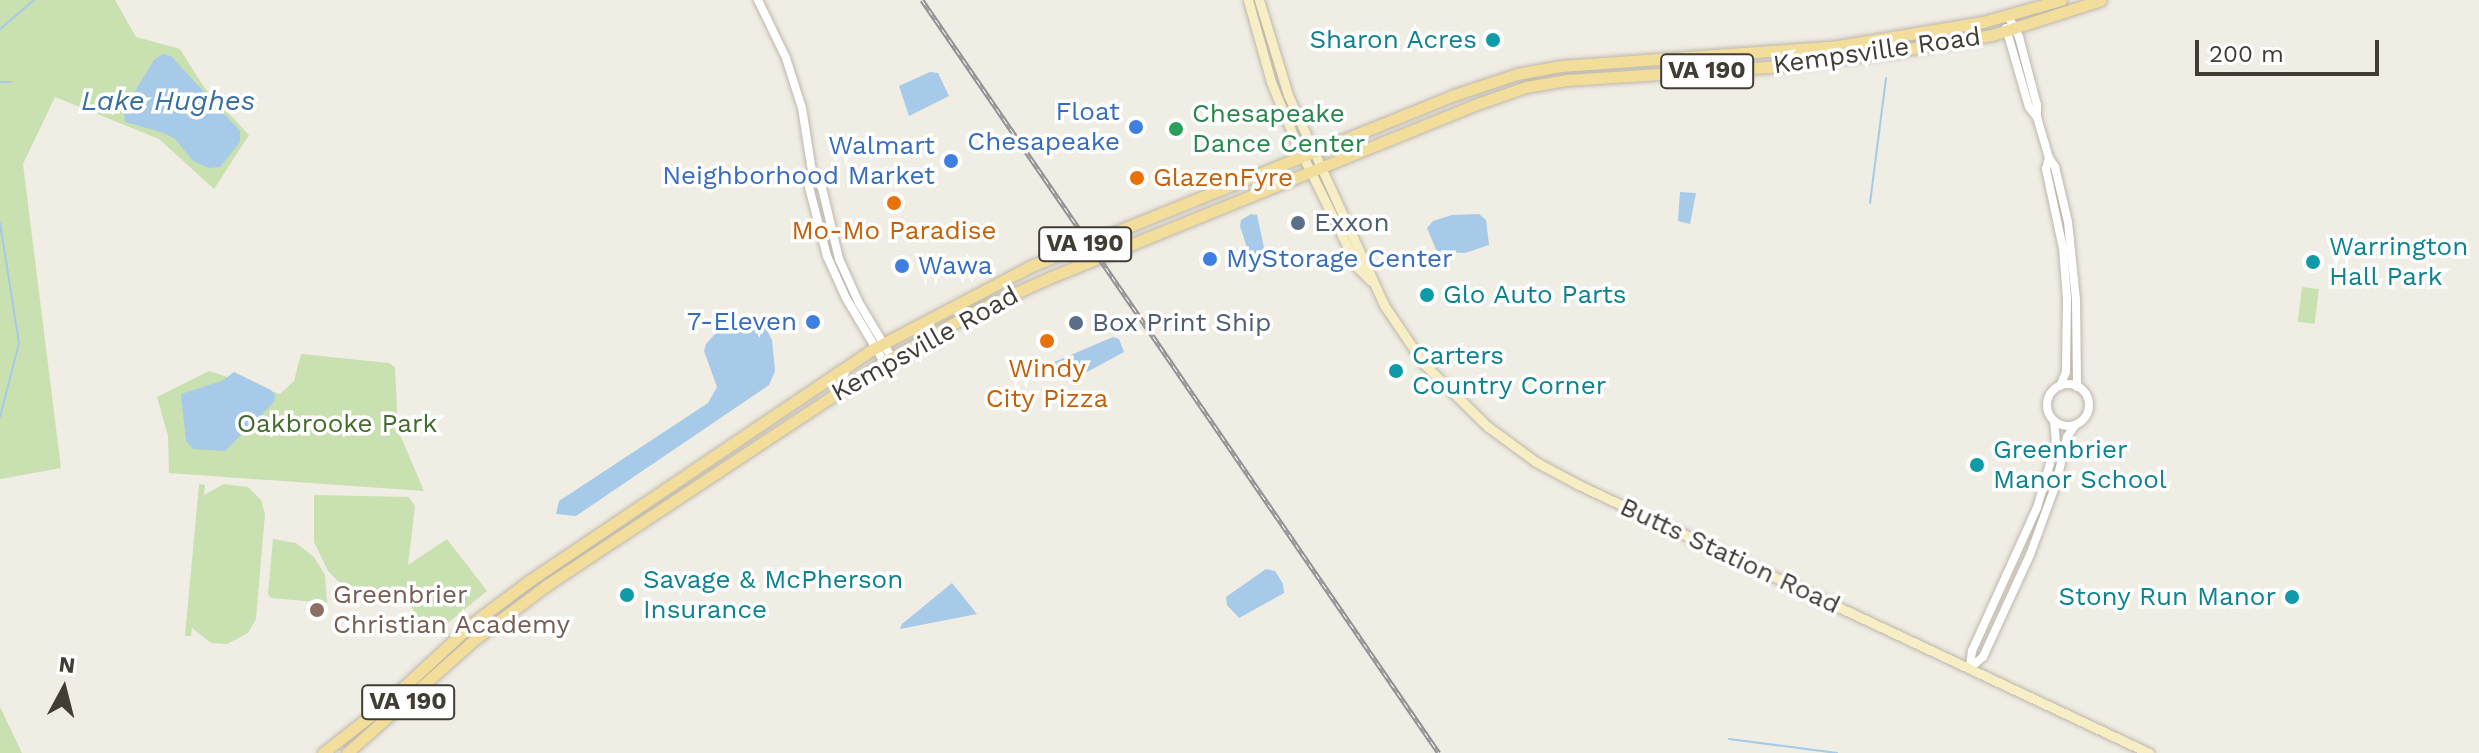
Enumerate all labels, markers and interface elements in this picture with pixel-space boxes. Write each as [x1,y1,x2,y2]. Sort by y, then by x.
street label: Kempsville Road [1771,21,1983,81]
place label: Sharon Acres [1308,24,1477,56]
scale bar [2199,24,2383,74]
marker: Sharon Acres [1484,31,1502,49]
text: 200 m [2209,40,2284,68]
road number: VA 190 [1659,51,1755,91]
water label: Lake Hughes [81,84,255,118]
place label: Float Chesapeake [967,96,1120,158]
place label: Chesapeake Dance Center [1192,98,1365,160]
marker: Float Chesapeake [1127,118,1145,136]
marker: Chesapeake Dance Center [1167,120,1185,138]
place label: Walmart Neighborhood Market [662,130,935,192]
marker: Walmart Neighborhood Market [942,152,960,170]
place label: GlazenFyre [1153,162,1293,194]
marker: GlazenFyre [1128,169,1146,187]
marker: Mo-Mo Paradise [885,194,903,212]
place label: Exxon [1314,207,1389,239]
marker: Exxon [1289,214,1307,232]
place label: Mo-Mo Paradise [792,215,996,247]
road number: VA 190 [1037,224,1133,264]
place label: Warrington Hall Park [2329,231,2468,292]
place label: MyStorage Center [1226,243,1453,275]
place label: Wawa [918,250,993,282]
marker: MyStorage Center [1201,250,1219,268]
marker: Warrington Hall Park [2304,253,2322,271]
marker: Wawa [893,257,911,275]
place label: Glo Auto Parts [1443,279,1628,311]
street label: Kempsville Road [826,280,1024,408]
marker: Glo Auto Parts [1418,286,1436,304]
place label: 7-Eleven [687,306,797,338]
place label: Box Print Ship [1092,307,1272,339]
marker: 7-Eleven [804,313,822,331]
marker: Box Print Ship [1067,314,1085,332]
marker: Windy City Pizza [1038,332,1056,350]
place label: Carters Country Corner [1412,340,1607,402]
place label: Windy City Pizza [985,353,1109,414]
marker: Carters Country Corner [1387,362,1405,380]
park label: Oakbrooke Park [237,408,437,440]
place label: Greenbrier Manor School [1993,434,2167,496]
marker: Greenbrier Manor School [1968,456,1986,474]
street label: Butts Station Road [1615,491,1845,621]
place label: Savage & McPherson Insurance [643,564,903,626]
place label: Greenbrier Christian Academy [333,579,571,640]
place label: Stony Run Manor [2058,581,2276,613]
marker: Savage & McPherson Insurance [618,586,636,604]
marker: Stony Run Manor [2283,588,2301,606]
marker: Greenbrier Christian Academy [308,601,326,619]
north arrow [24,649,104,729]
text: N [57,651,77,678]
road number: VA 190 [360,682,456,722]

